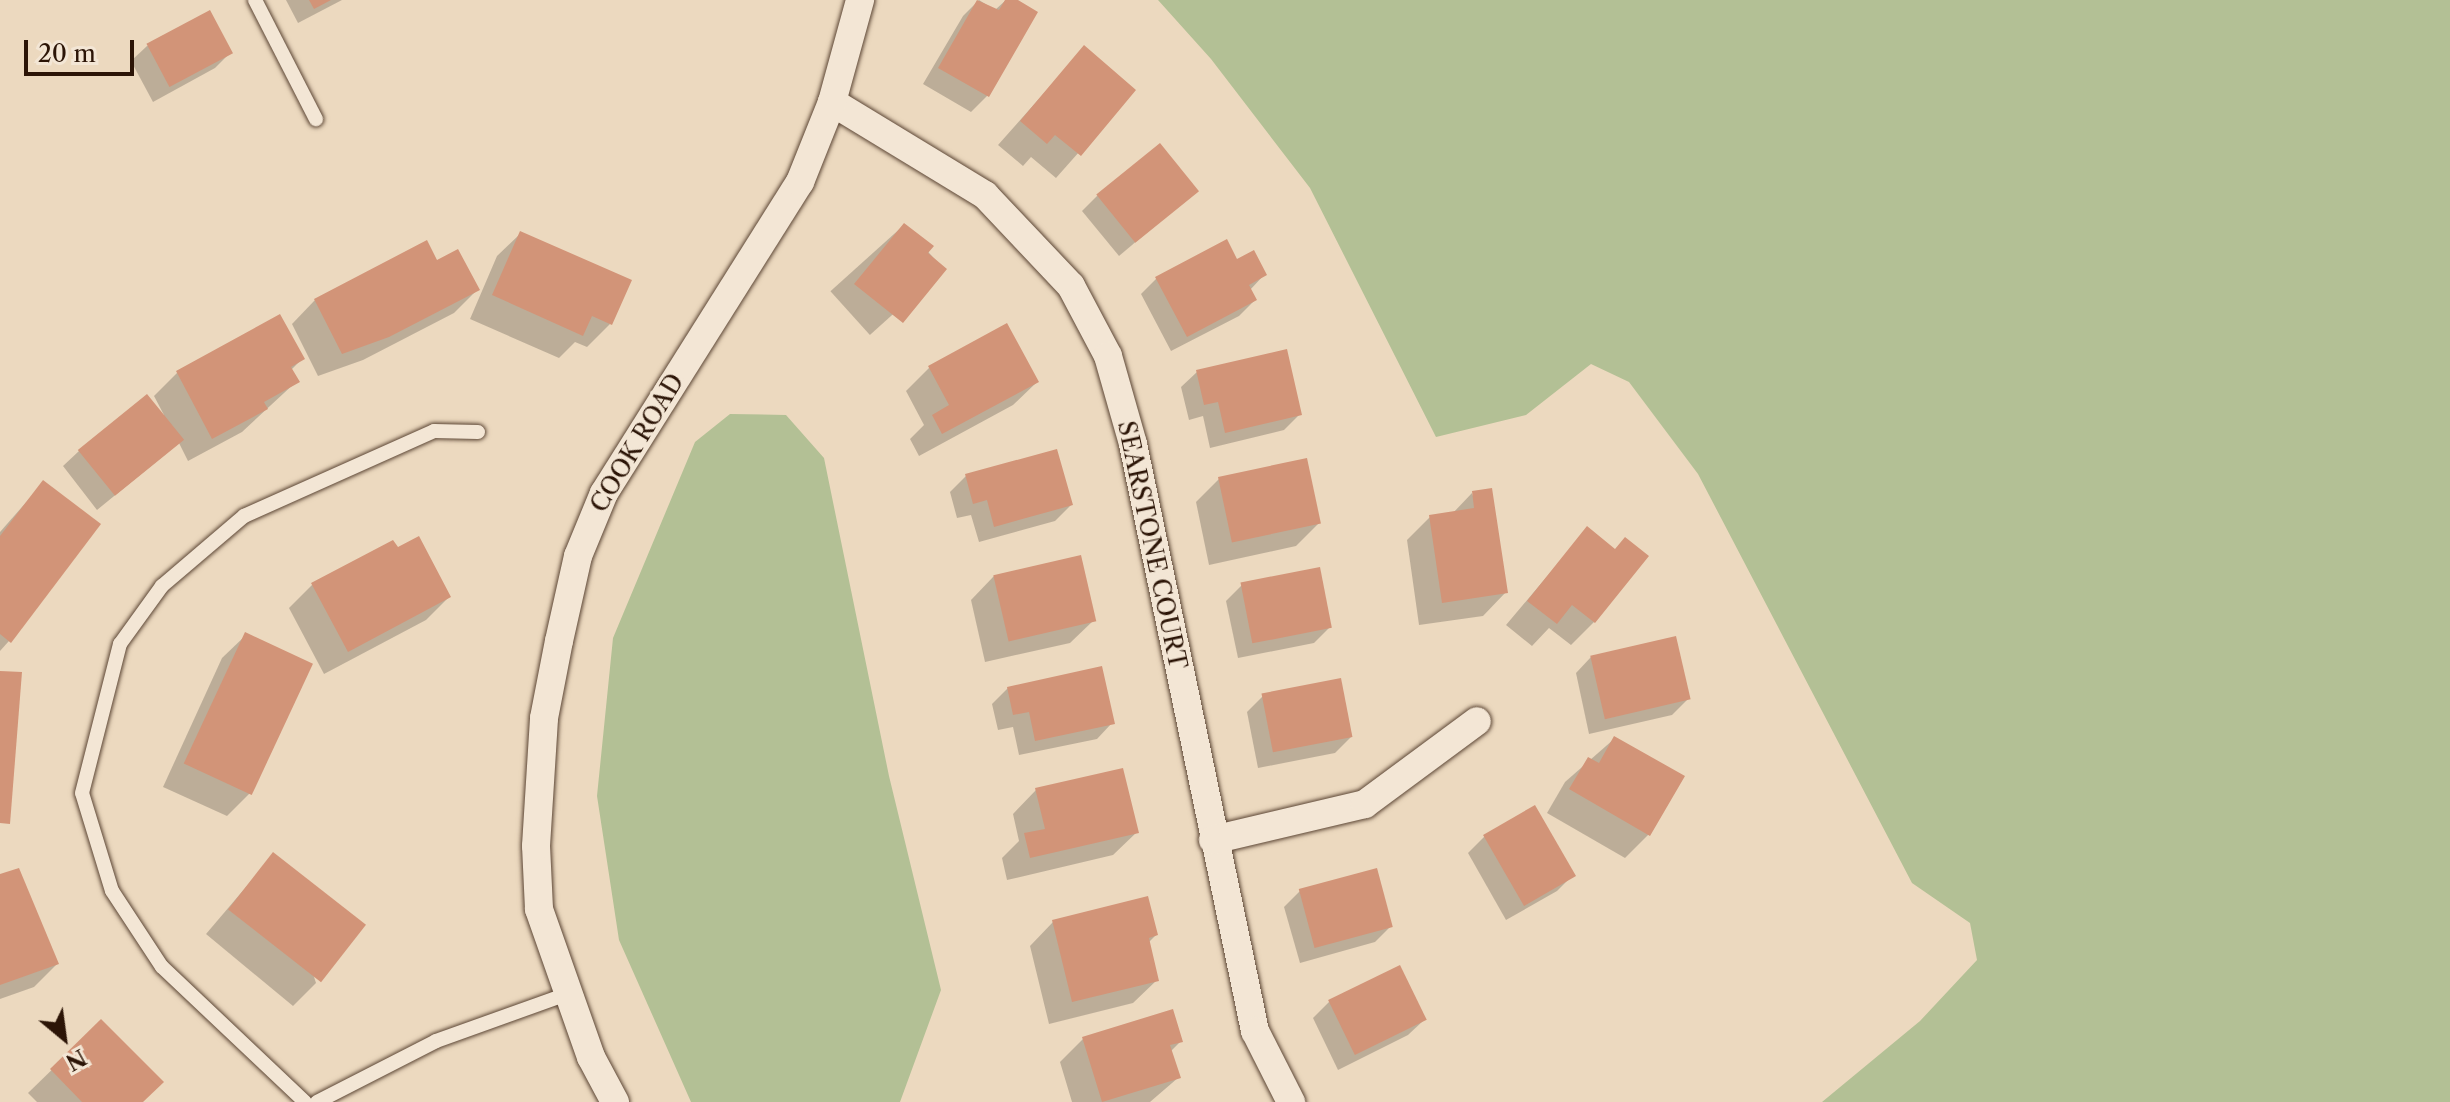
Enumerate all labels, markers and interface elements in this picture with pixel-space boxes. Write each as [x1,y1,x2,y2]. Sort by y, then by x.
scale bar [28,24,138,74]
text: 20 m [38,39,96,68]
street label: COOK ROAD [584,368,690,518]
street label: SEARSTONE COURT [1112,418,1192,672]
north arrow [24,998,104,1078]
text: N [61,1043,91,1076]

